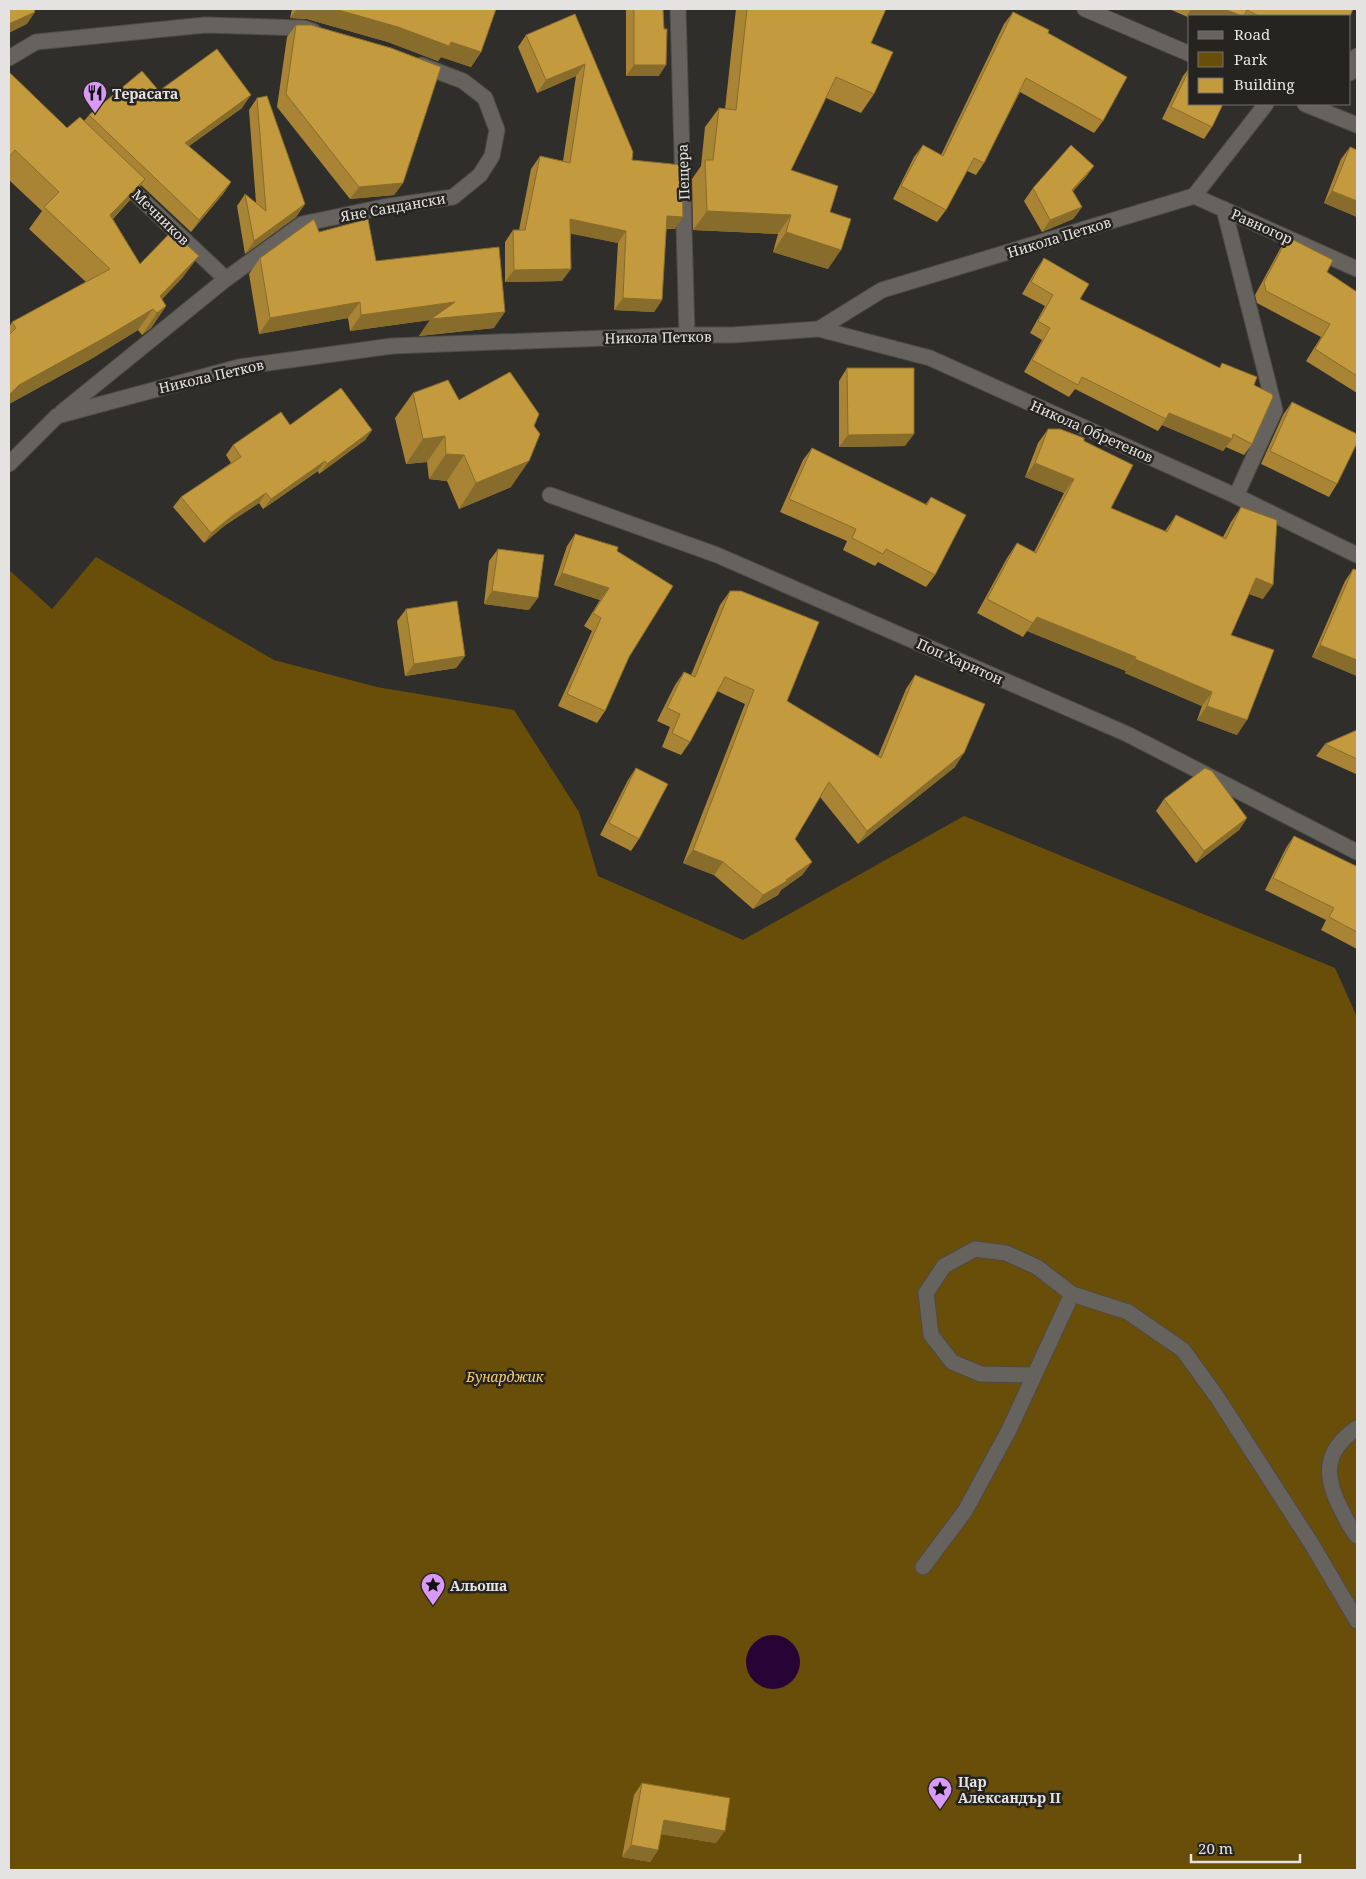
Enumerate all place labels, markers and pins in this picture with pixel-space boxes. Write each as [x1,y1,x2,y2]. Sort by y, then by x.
restaurant icon: Терасата [82,80,108,114]
place label: Терасата [112,84,178,103]
place icon: Альоша [420,1572,446,1606]
place label: Альоша [450,1576,507,1595]
place label: Цар Александър II [958,1772,1061,1807]
place icon: Цар Александър II [927,1776,953,1810]

